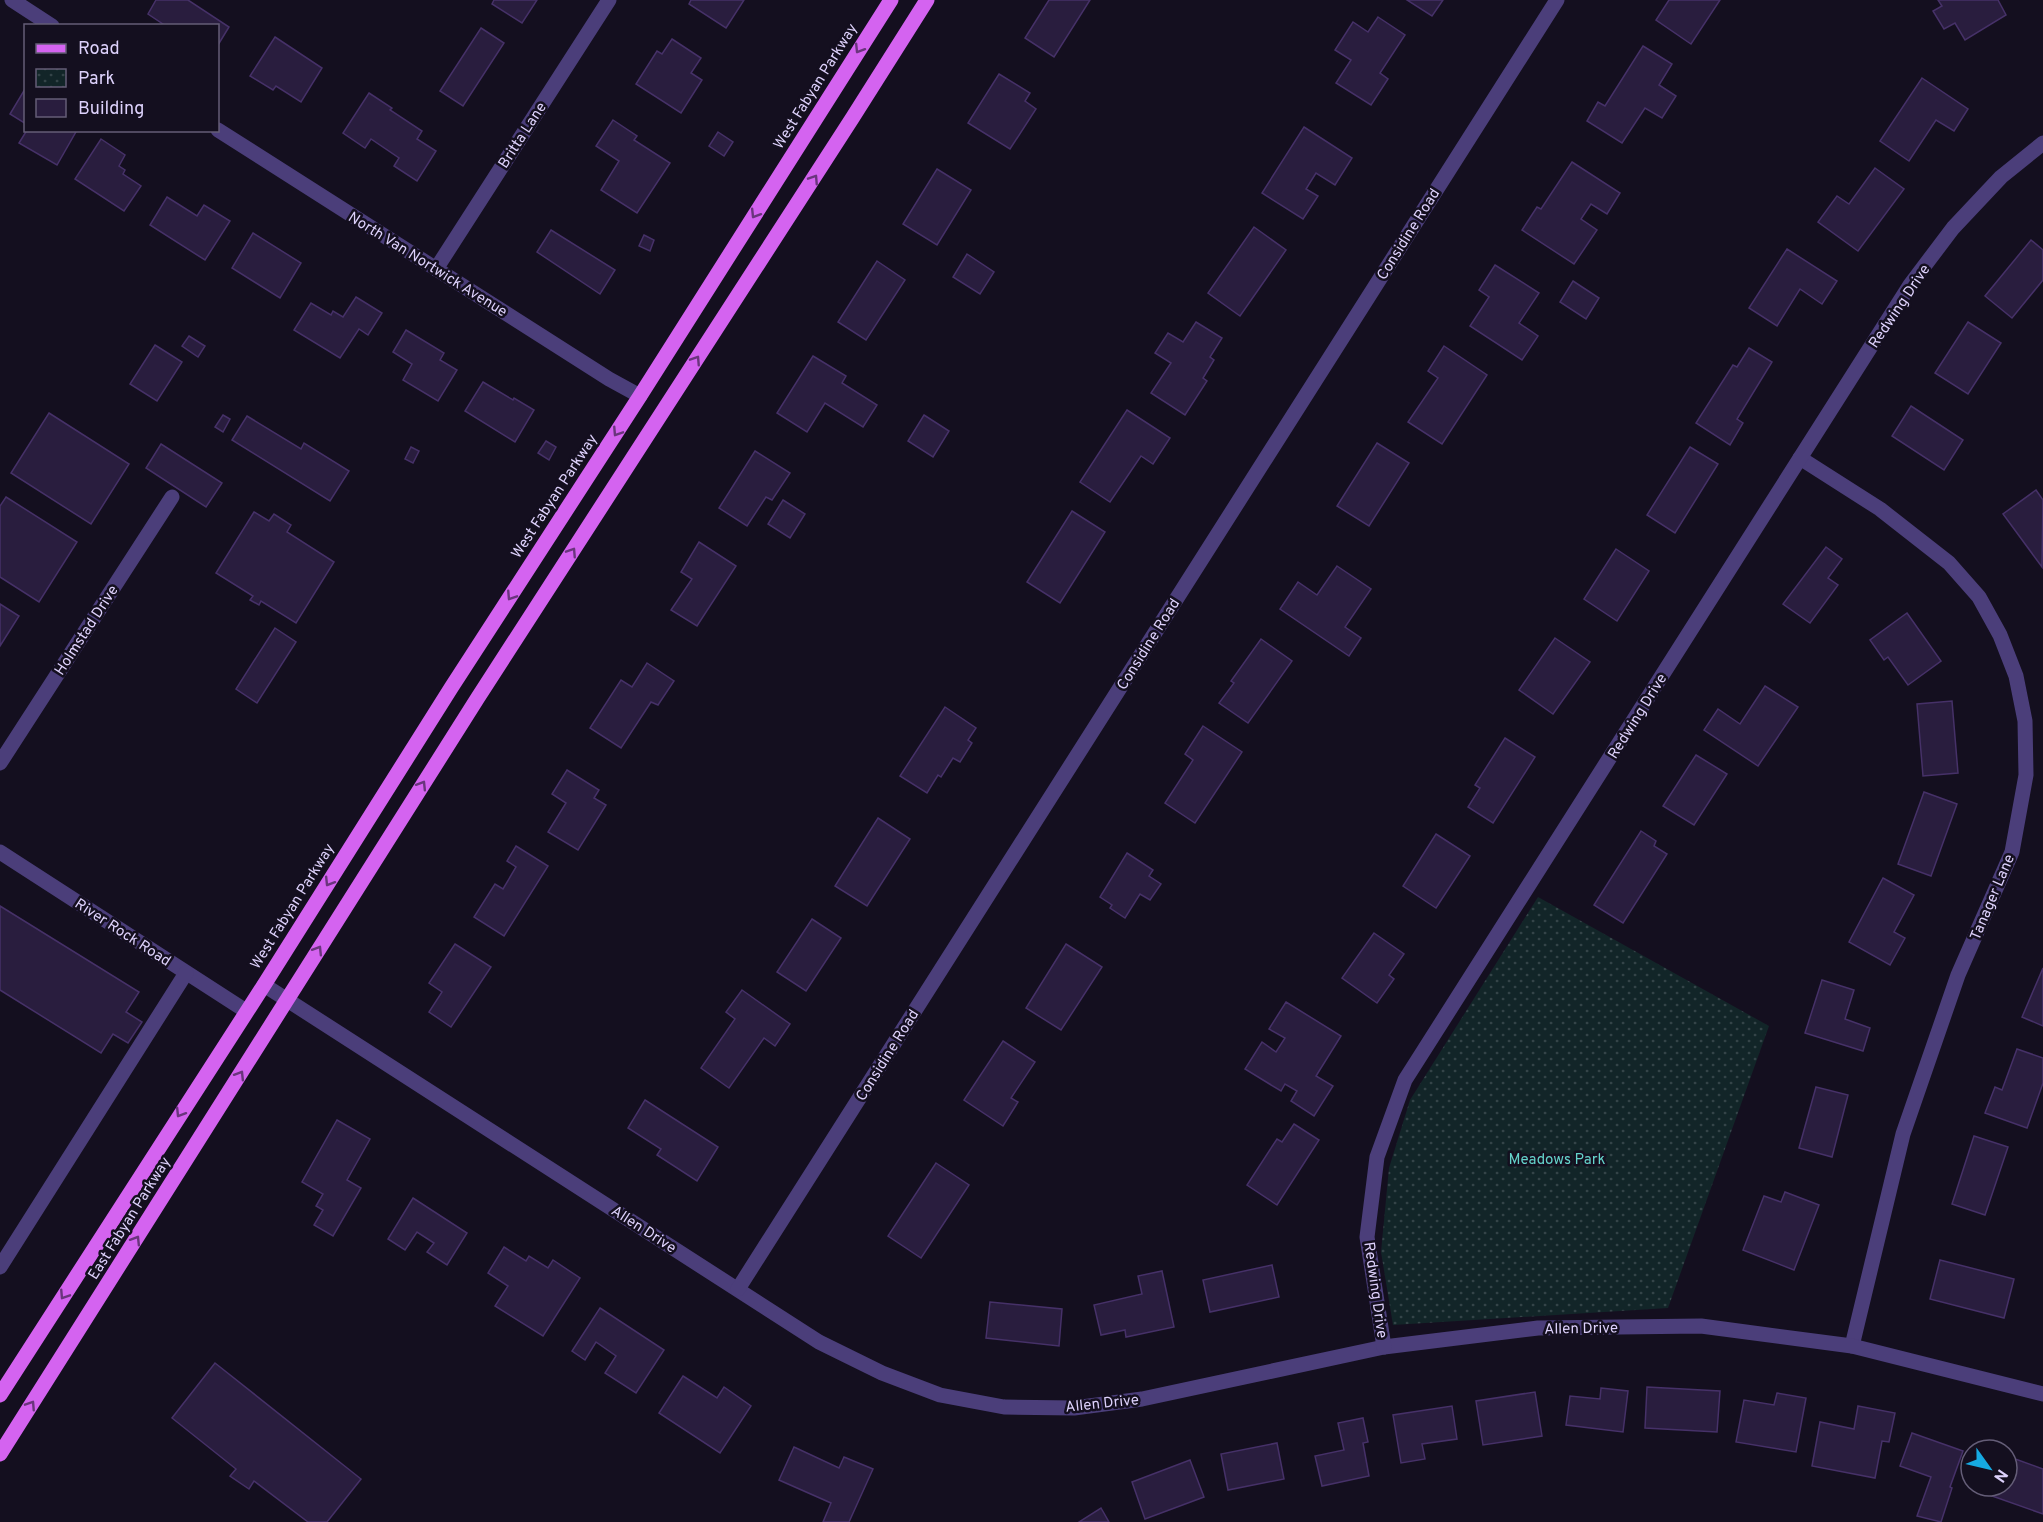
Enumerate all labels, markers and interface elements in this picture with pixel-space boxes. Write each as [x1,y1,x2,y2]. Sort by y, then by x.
street label: West Fabyan Parkway [770,20,863,153]
legend [24,24,219,132]
text: Road [78,38,120,61]
one-way arrow [856,43,867,54]
text: Park [78,68,115,91]
text: Building [78,98,144,121]
street label: Britta Lane [495,99,552,172]
one-way arrow [806,175,818,185]
street label: Considine Road [1373,185,1445,284]
street label: North Van Nortwick Avenue [344,208,510,322]
one-way arrow [751,208,763,218]
street label: Redwing Drive [1865,261,1935,352]
one-way arrow [689,356,700,367]
one-way arrow [613,425,624,436]
street label: West Fabyan Parkway [508,431,603,563]
one-way arrow [564,548,575,559]
street label: Holmstad Drive [51,582,123,679]
one-way arrow [507,589,518,600]
street label: Considine Road [1113,595,1185,694]
street label: Redwing Drive [1604,671,1672,763]
one-way arrow [415,781,427,791]
street label: West Fabyan Parkway [247,840,340,973]
street label: Tanager Lane [1967,852,2020,943]
one-way arrow [324,876,336,886]
street label: River Rock Road [71,895,174,971]
one-way arrow [311,946,323,956]
street label: Considine Road [852,1006,924,1105]
one-way arrow [233,1071,245,1081]
one-way arrow [176,1107,188,1117]
park label: Meadows Park [1508,1151,1606,1170]
street label: East Fabyan Parkway [85,1154,176,1284]
street label: Allen Drive [607,1202,679,1258]
one-way arrow [129,1236,141,1246]
street label: Redwing Drive [1358,1241,1391,1340]
one-way arrow [60,1288,71,1299]
street label: Allen Drive [1544,1319,1618,1340]
street label: Allen Drive [1064,1391,1140,1418]
one-way arrow [24,1400,35,1411]
north arrow [1959,1438,2019,1498]
text: N [1988,1465,2011,1486]

